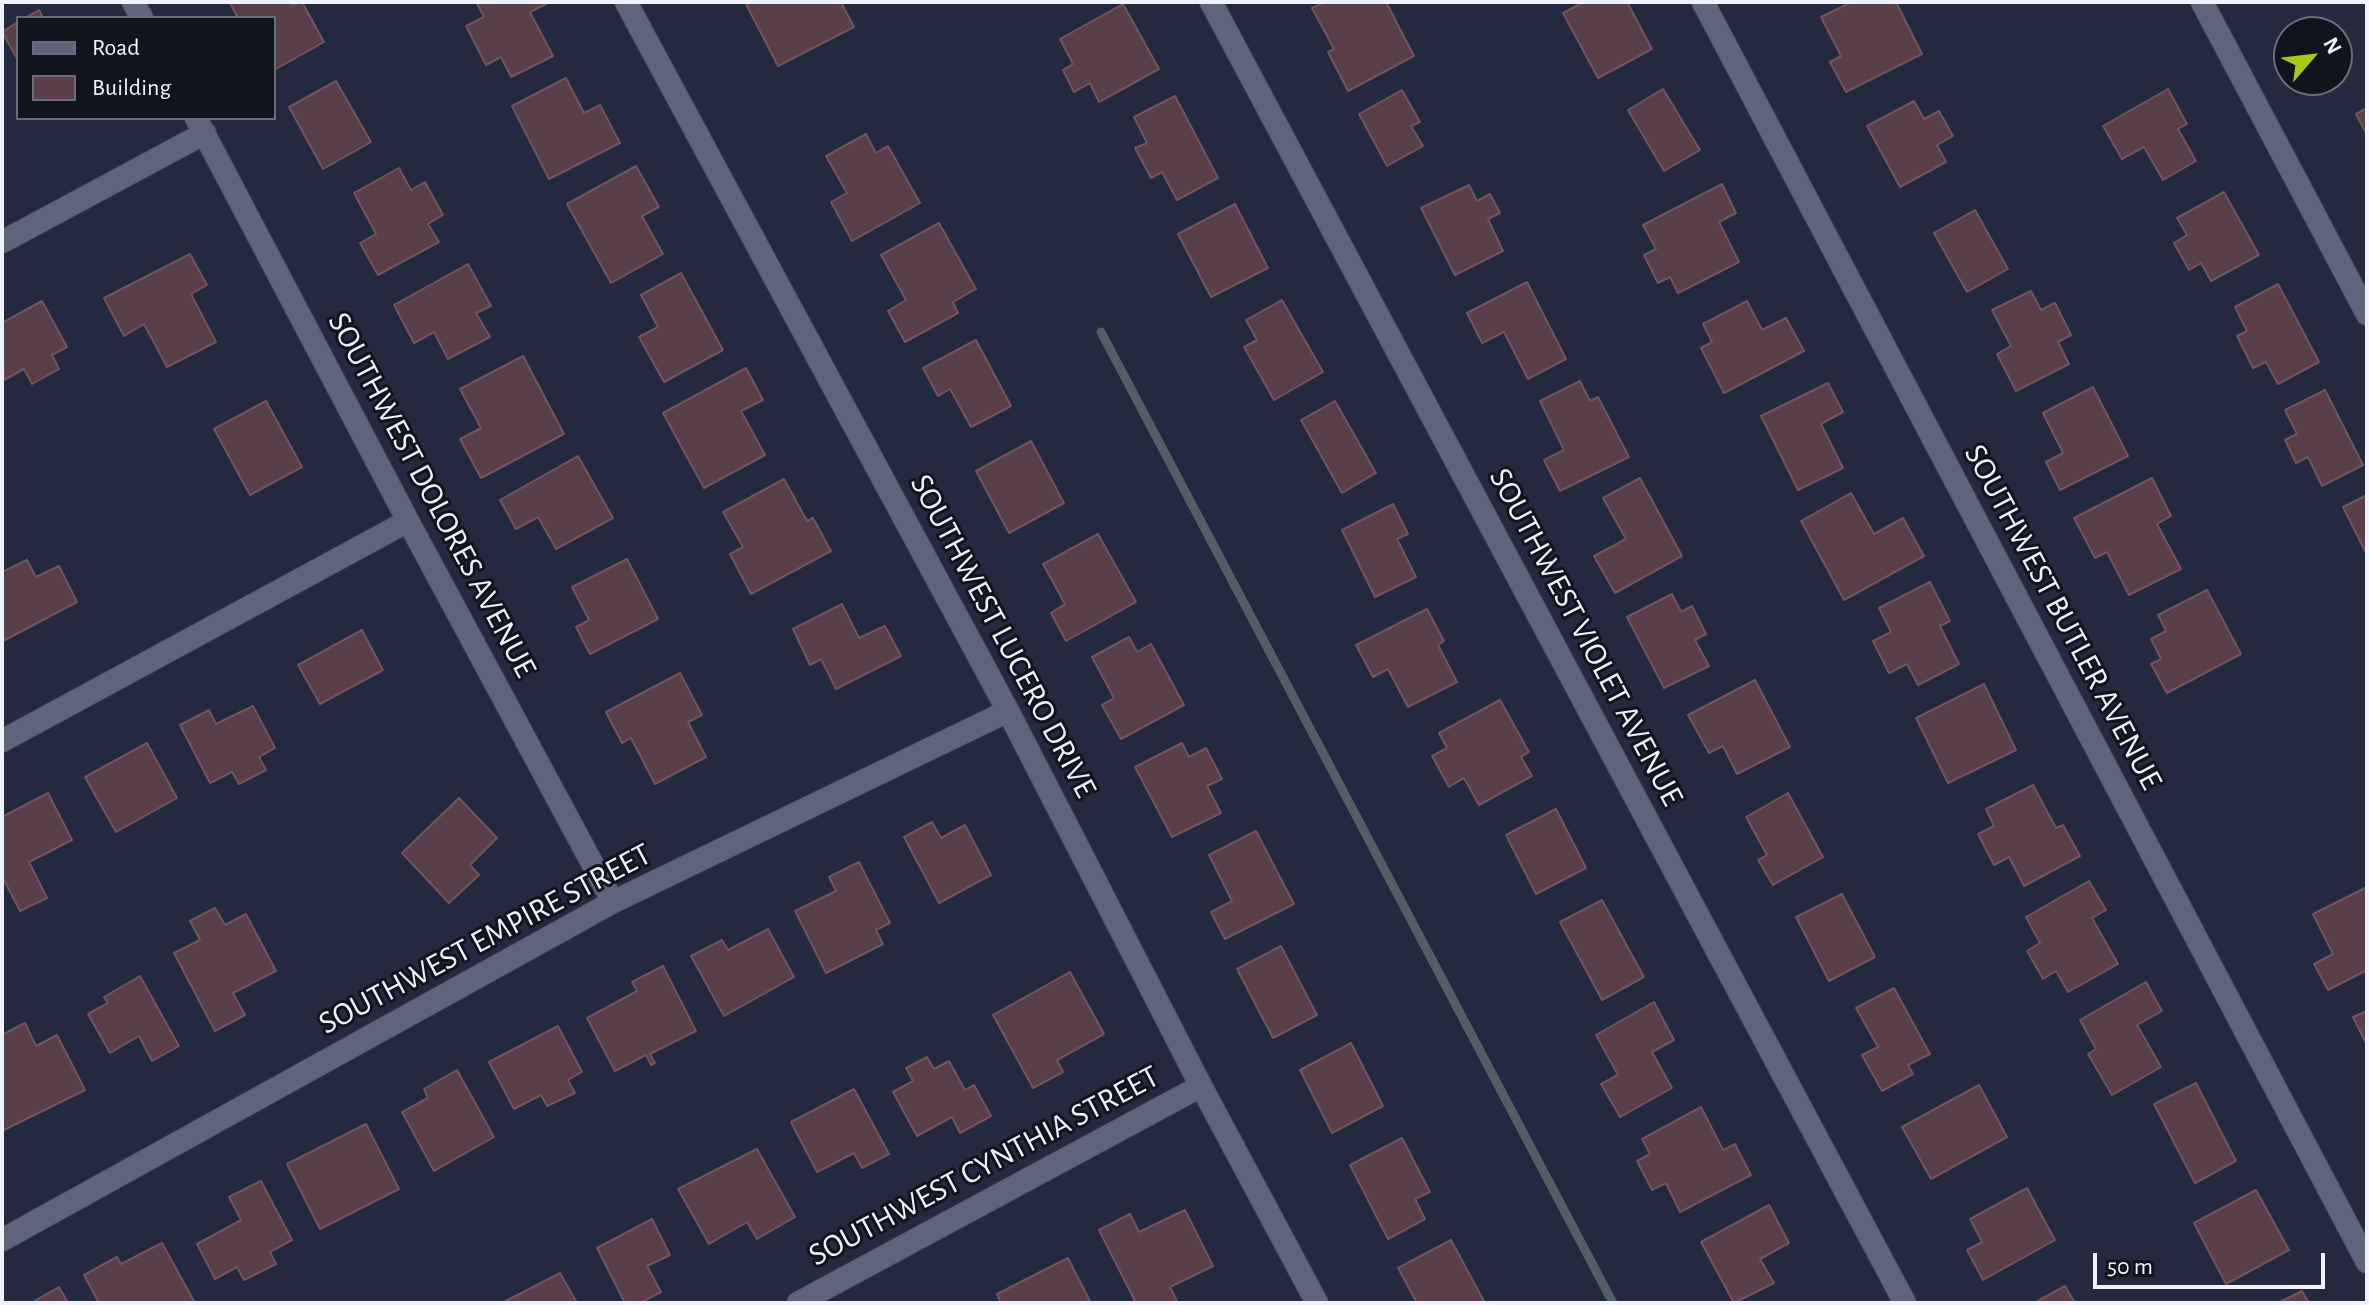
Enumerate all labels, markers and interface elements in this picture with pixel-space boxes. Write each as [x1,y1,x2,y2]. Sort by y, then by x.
legend [16,16,276,120]
north arrow [2273,16,2353,96]
text: N [2319,34,2346,58]
text: Road [92,36,140,60]
text: Building [92,76,171,100]
street label: SOUTHWEST DOLORES AVENUE [319,306,545,684]
street label: SOUTHWEST BUTLER AVENUE [1956,438,2170,796]
street label: SOUTHWEST VIOLET AVENUE [1481,462,1691,812]
street label: SOUTHWEST LUCERO DRIVE [901,468,1105,804]
street label: SOUTHWEST EMPIRE STREET [312,835,658,1043]
street label: SOUTHWEST CYNTHIA STREET [802,1057,1166,1275]
scale bar [2097,1237,2329,1287]
text: 50 m [2107,1255,2153,1279]

